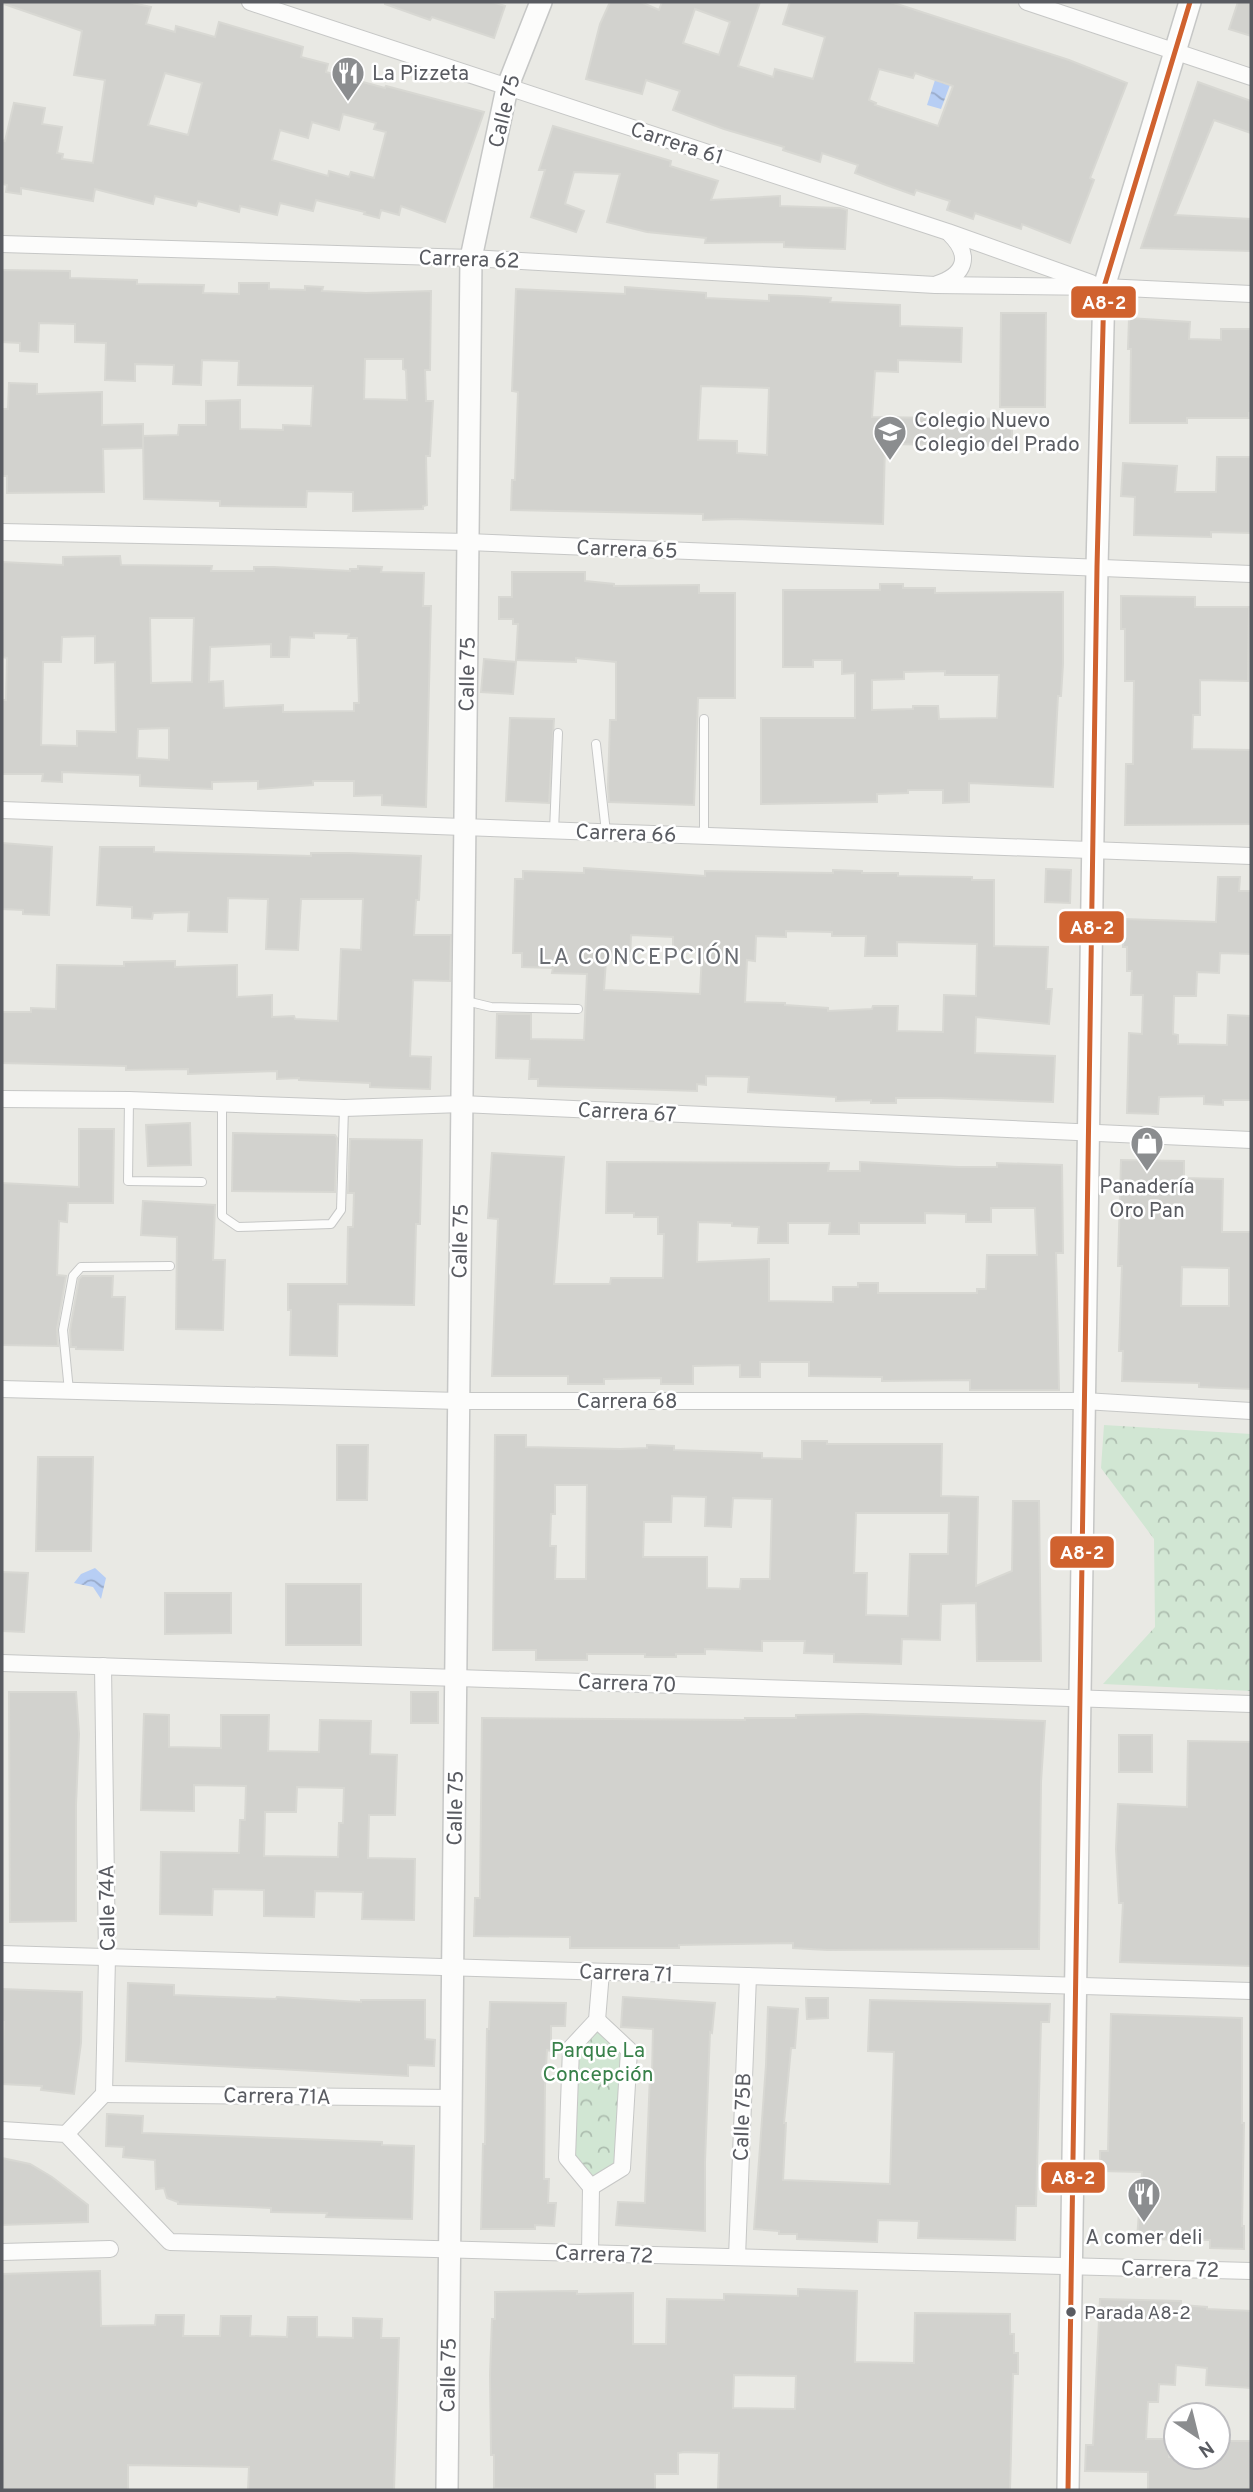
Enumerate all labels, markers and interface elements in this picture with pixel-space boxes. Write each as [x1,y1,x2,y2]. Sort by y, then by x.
restaurant icon: La Pizzeta [329,54,367,103]
place label: La Pizzeta [372,61,469,88]
street label: Calle 75 [483,72,528,151]
street label: Carrera 61 [627,117,726,172]
street label: Carrera 62 [418,245,520,276]
line badge: A8-2 [1070,285,1137,319]
text: A8-2 [1082,292,1126,316]
place label: Colegio Nuevo Colegio del Prado [914,408,1080,459]
school or university icon: Colegio Nuevo Colegio del Prado [871,413,909,462]
street label: Carrera 65 [576,535,678,566]
street label: Calle 75 [454,636,483,712]
street label: Carrera 66 [575,819,677,850]
line badge: A8-2 [1058,910,1125,944]
text: A8-2 [1070,917,1114,941]
district label: LA CONCEPCIÓN [538,942,742,973]
street label: Carrera 67 [577,1097,677,1130]
shop icon: Panadería Oro Pan [1128,1124,1166,1173]
place label: Panadería Oro Pan [1099,1174,1195,1225]
street label: Calle 75 [447,1203,476,1279]
street label: Carrera 68 [576,1389,678,1416]
line badge: A8-2 [1049,1535,1115,1569]
text: A8-2 [1060,1542,1104,1566]
street label: Carrera 70 [577,1669,677,1700]
street label: Calle 75 [442,1770,471,1846]
street label: Calle 74A [94,1864,123,1952]
street label: Carrera 71 [578,1959,673,1990]
park label: Parque La Concepción [542,2038,654,2089]
street label: Calle 75B [728,2072,759,2162]
street label: Carrera 71A [223,2083,331,2112]
line badge: A8-2 [1040,2161,1106,2194]
text: A8-2 [1051,2167,1095,2191]
restaurant icon: A comer deli [1125,2175,1163,2224]
place label: A comer deli [1085,2225,1203,2252]
street label: Carrera 72 [554,2240,654,2271]
street label: Carrera 72 [1120,2256,1219,2285]
place label: Parada A8-2 [1084,2302,1191,2326]
marker: Parada A8-2 [1064,2305,1078,2319]
street label: Calle 75 [435,2337,464,2413]
north arrow [1162,2401,1232,2471]
text: N [1193,2435,1218,2462]

